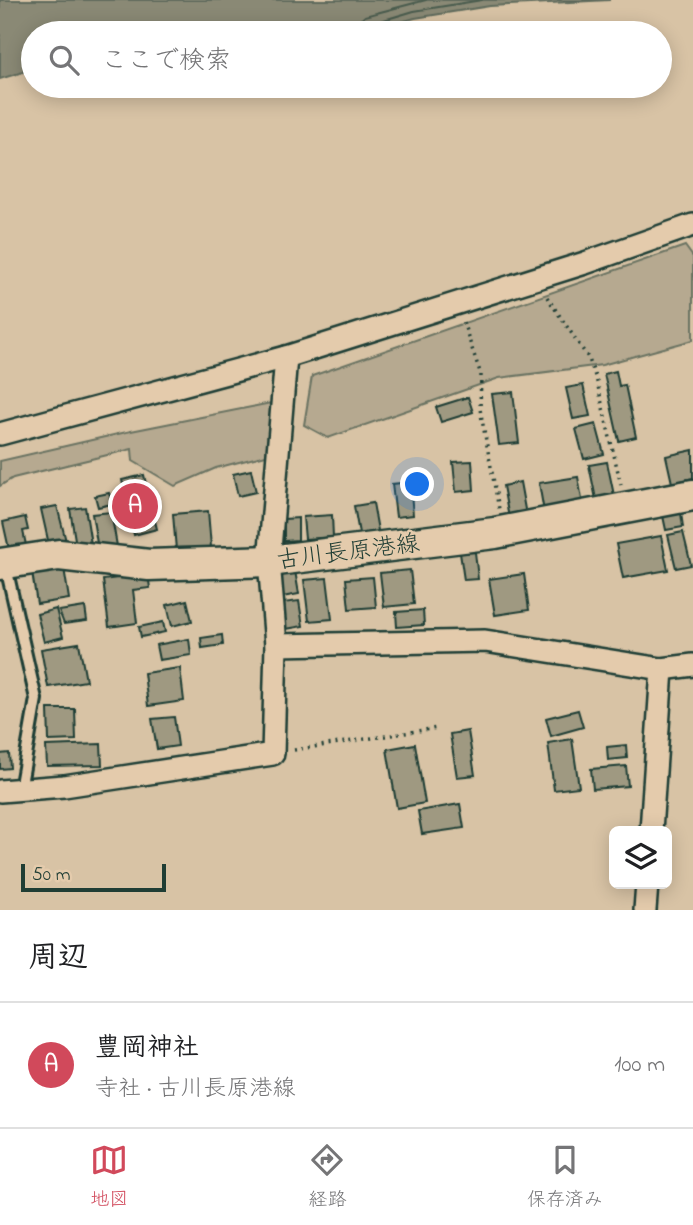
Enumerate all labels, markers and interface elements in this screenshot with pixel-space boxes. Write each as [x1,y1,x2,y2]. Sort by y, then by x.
search box [21,21,672,98]
icon: search [45,41,83,79]
text: ここで検索 [101,43,231,81]
your location [400,467,434,501]
pin: A [112,480,158,532]
street label: 古川長原港線 [275,527,422,580]
map controls [609,826,672,889]
button: layers [609,826,672,889]
scale bar [21,861,166,893]
text: 50 m [32,862,71,889]
text: 周辺 [28,937,88,981]
text: 豊岡神社 [95,1030,199,1068]
text: A [44,1049,58,1082]
text: 100 m [614,1049,665,1082]
text: 寺社 · 古川長原港線 [95,1073,295,1106]
tab: 地図 [90,1141,128,1214]
tab: 経路 [308,1141,347,1214]
tab: 保存済み [527,1141,603,1214]

